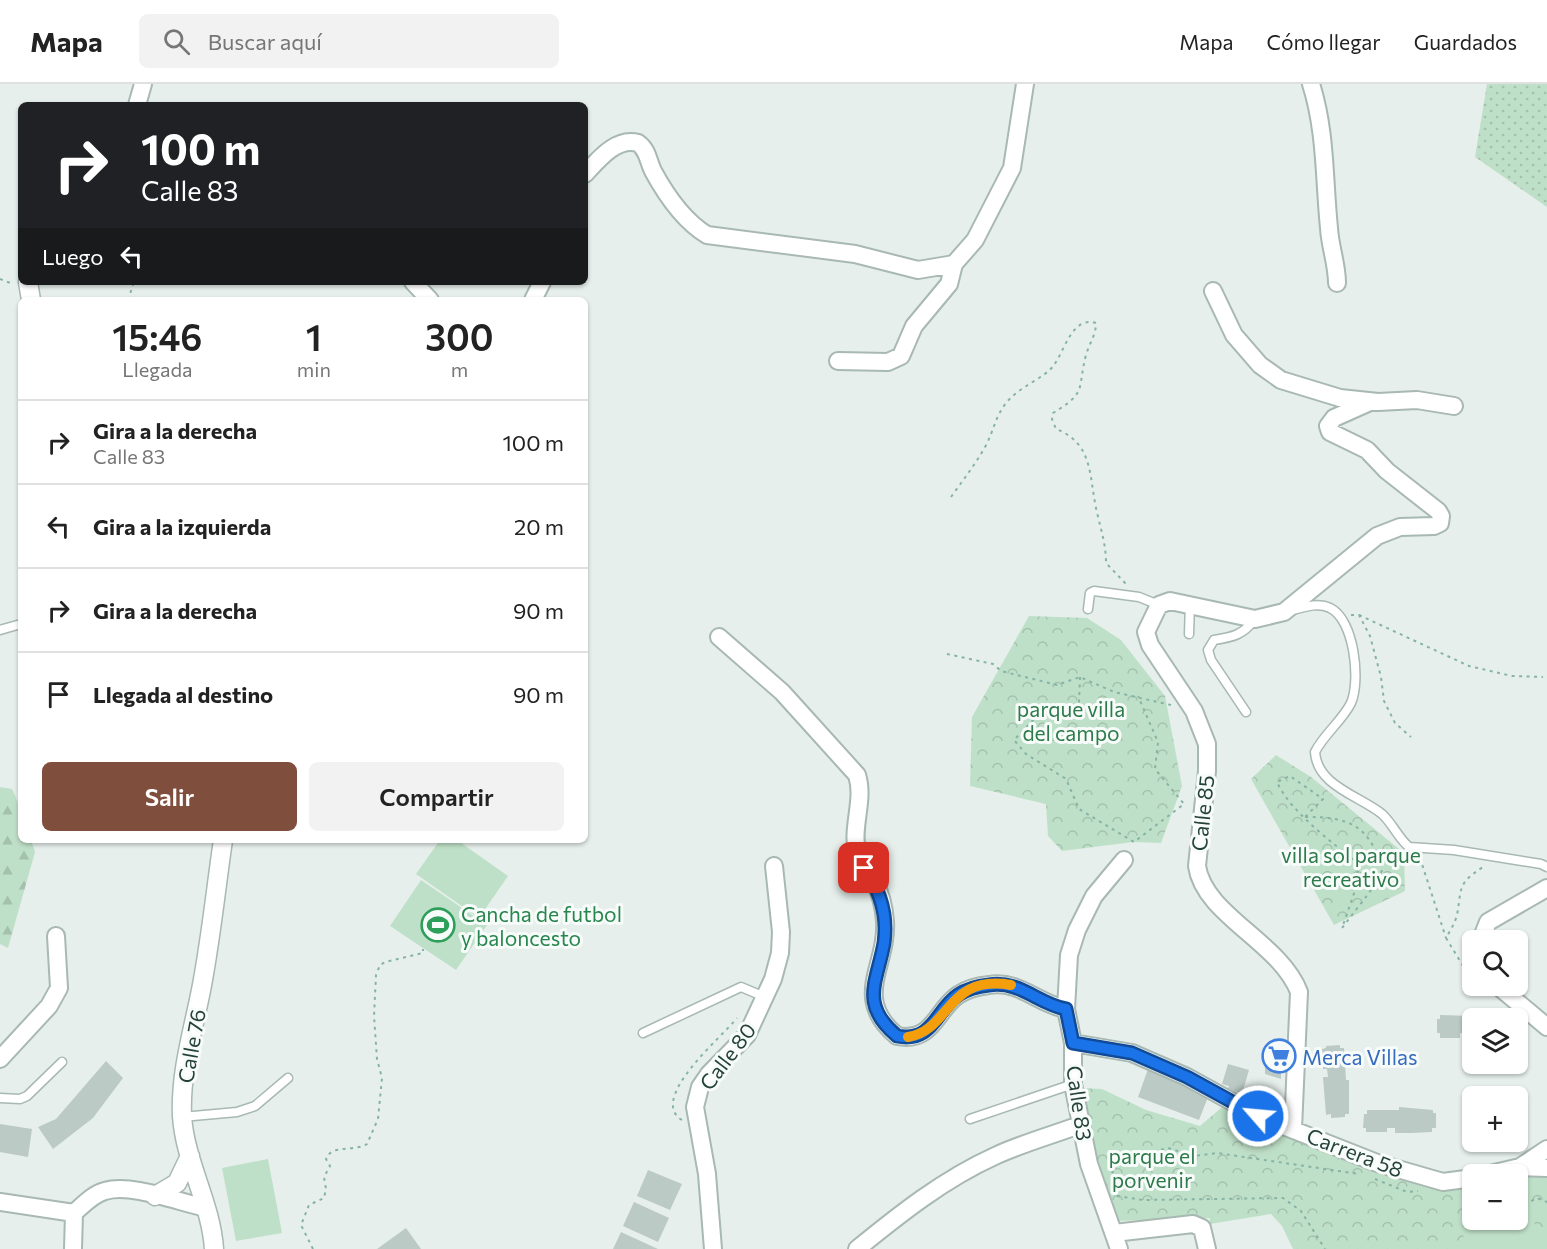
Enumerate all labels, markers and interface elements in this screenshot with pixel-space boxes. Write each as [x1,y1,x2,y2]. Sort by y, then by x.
search box [139,14,559,68]
text: Mapa [30,24,103,58]
icon: search [160,25,193,58]
text: Buscar aquí [208,28,322,55]
text: Mapa [1179,29,1234,54]
text: Cómo llegar [1267,29,1381,54]
text: Guardados [1414,29,1517,54]
text: 100 m [141,122,261,174]
icon: right [42,126,120,204]
text: Calle 83 [141,174,238,207]
icon: left [115,240,148,273]
text: Luego [42,243,103,270]
text: 15:46 [112,314,202,358]
text: 1 [306,314,322,358]
text: 300 [425,314,494,358]
text: Llegada [122,357,193,381]
text: min [297,357,331,381]
text: m [451,357,468,381]
text: Gira a la derecha [93,417,257,444]
icon: right [42,426,75,459]
text: 100 m [502,429,564,456]
text: Calle 83 [93,444,165,468]
icon: left [42,510,75,543]
text: Gira a la izquierda [93,513,271,540]
text: 20 m [514,513,564,540]
icon: right [42,594,75,627]
text: Gira a la derecha [93,597,257,624]
text: 90 m [513,597,564,624]
icon: arrive [42,678,75,711]
text: Llegada al destino [93,681,273,708]
text: 90 m [513,681,564,708]
park label: parque villa del campo [1017,696,1125,745]
button: Salir [42,762,297,831]
button: Compartir [309,762,564,831]
street label: Calle 85 [1186,774,1218,852]
pin [838,842,889,893]
park label: villa sol parque recreativo [1281,842,1421,891]
icon: arrive [847,851,880,884]
place label: Cancha de futbol y baloncesto [461,901,622,950]
sports icon: Cancha de futbol y baloncesto [420,907,456,943]
map controls [1462,930,1528,1230]
button: search [1462,930,1528,996]
street label: Calle 76 [172,1007,210,1085]
button: layers [1462,1008,1528,1074]
street label: Calle 80 [694,1017,760,1095]
supermarket icon: Merca Villas [1261,1038,1297,1074]
place label: Merca Villas [1302,1044,1418,1069]
street label: Calle 83 [1062,1064,1098,1142]
position arrow [1226,1084,1290,1148]
button: + [1462,1086,1528,1152]
street label: Carrera 58 [1303,1122,1407,1182]
park label: parque el porvenir [1109,1143,1195,1192]
button: − [1462,1164,1528,1230]

